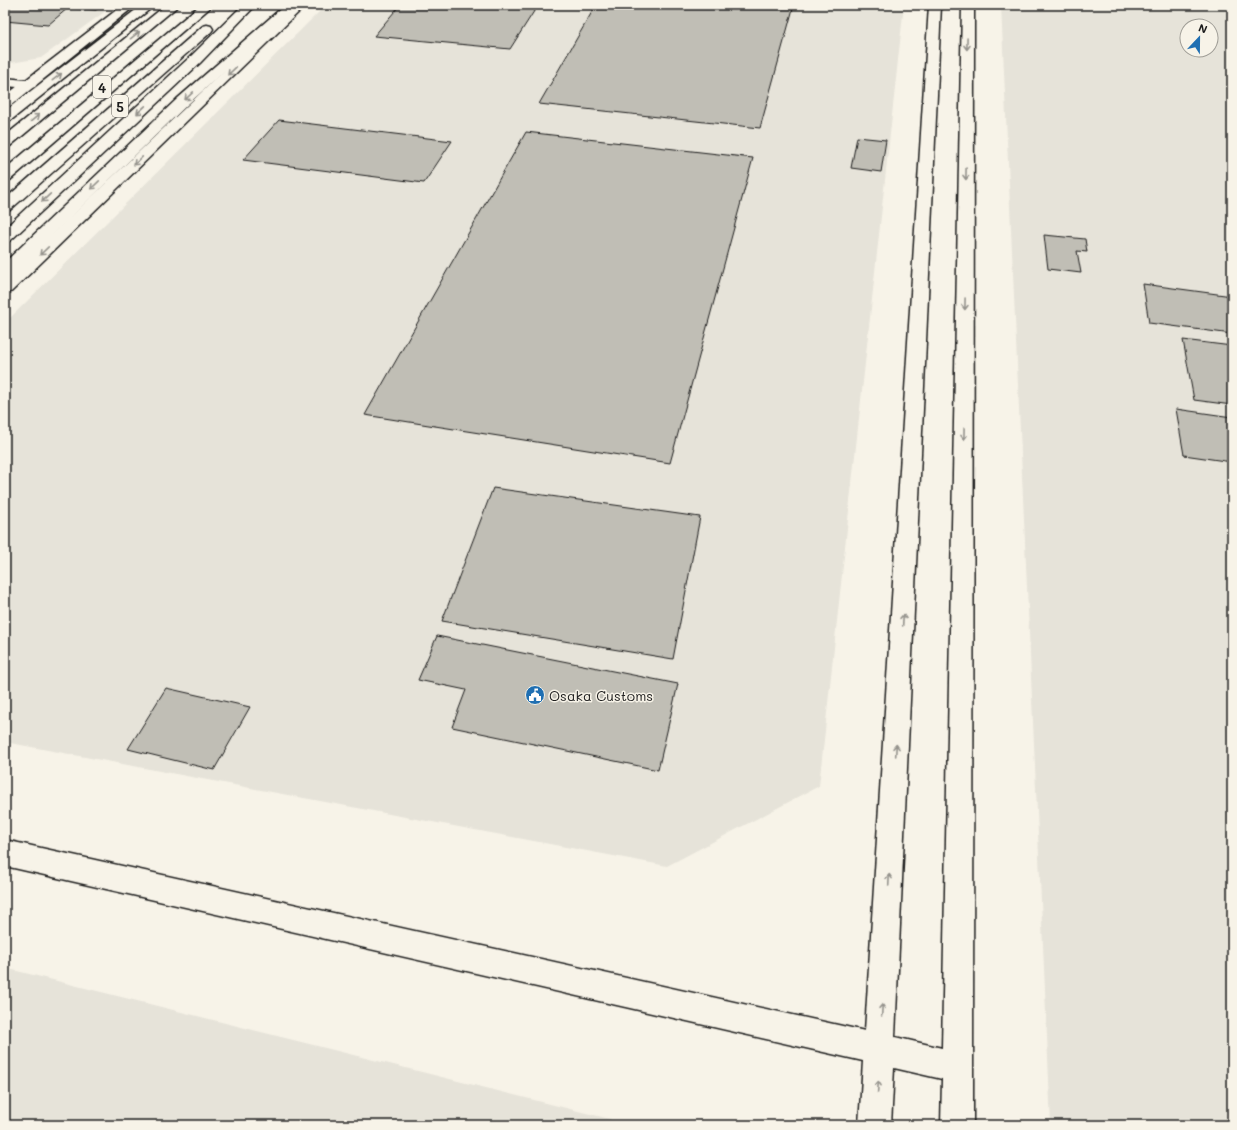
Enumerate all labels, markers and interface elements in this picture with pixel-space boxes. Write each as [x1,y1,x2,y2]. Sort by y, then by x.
north arrow [1179,18,1219,58]
text: N [1196,20,1210,37]
one-way arrow [130,31,141,40]
one-way arrow [963,37,971,50]
one-way arrow [227,66,237,76]
one-way arrow [52,72,63,81]
road number: 4 [93,76,111,98]
one-way arrow [184,91,194,101]
road number: 5 [112,95,128,117]
one-way arrow [137,105,147,114]
one-way arrow [30,113,40,122]
one-way arrow [133,156,143,166]
one-way arrow [962,167,970,180]
one-way arrow [90,181,100,190]
one-way arrow [41,194,51,203]
one-way arrow [39,246,49,256]
one-way arrow [961,297,969,310]
one-way arrow [960,427,968,440]
one-way arrow [899,614,906,627]
public building icon: Osaka Customs [524,684,546,706]
place label: Osaka Customs [549,686,653,705]
one-way arrow [892,744,899,757]
one-way arrow [885,874,893,887]
one-way arrow [879,1004,886,1017]
one-way arrow [874,1081,881,1094]

